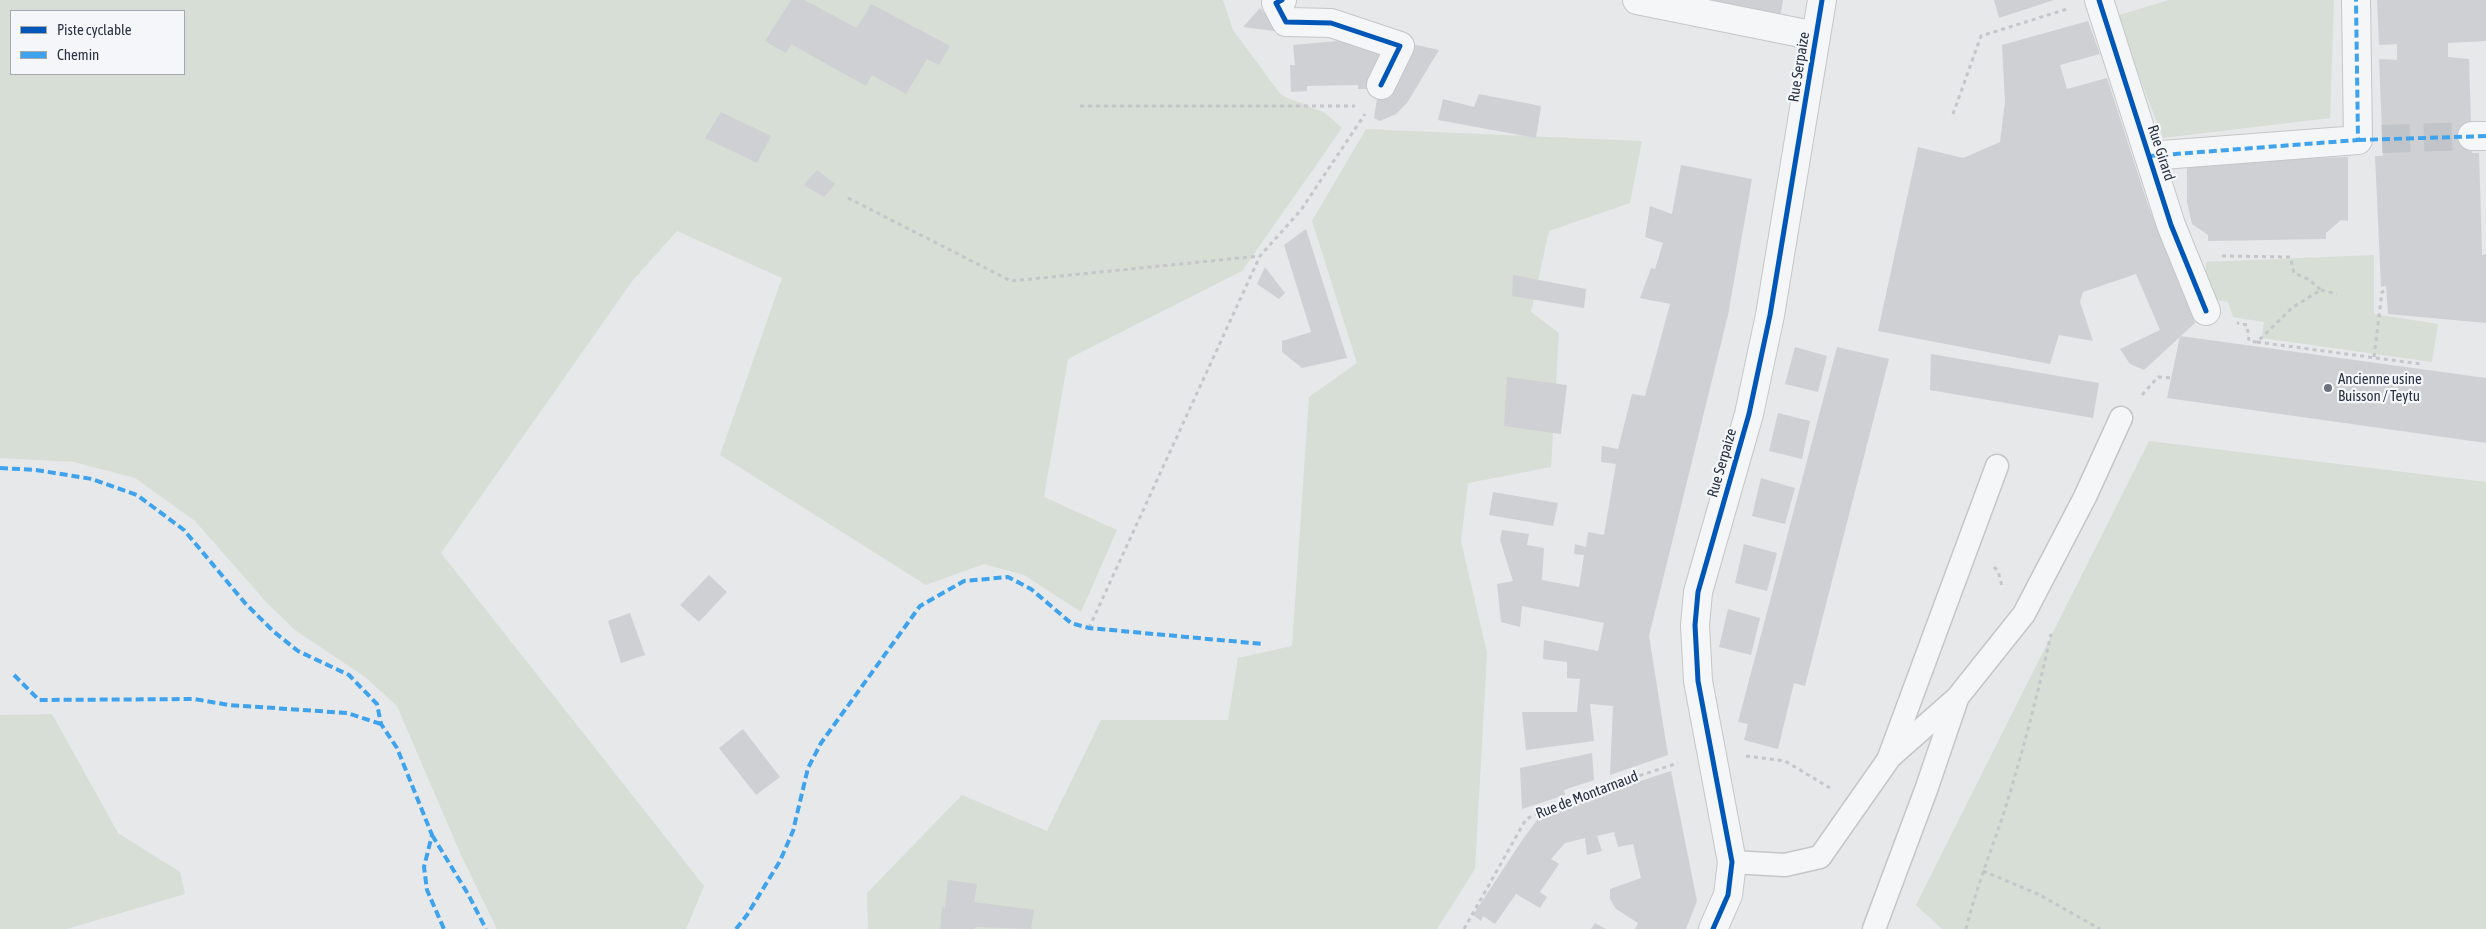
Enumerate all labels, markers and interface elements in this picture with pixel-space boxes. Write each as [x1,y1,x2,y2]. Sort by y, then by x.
legend [10,10,185,75]
text: Piste cyclable [57,21,132,38]
street label: Rue Serpaize [1785,31,1813,103]
text: Chemin [57,46,99,63]
street label: Rue Girard [2144,123,2178,183]
place label: Ancienne usine Buisson / Teytu [2338,370,2422,405]
marker: Ancienne usine Buisson / Teytu [2322,382,2334,394]
street label: Rue Serpaize [1704,427,1740,499]
street label: Rue de Montarnaud [1533,767,1641,823]

